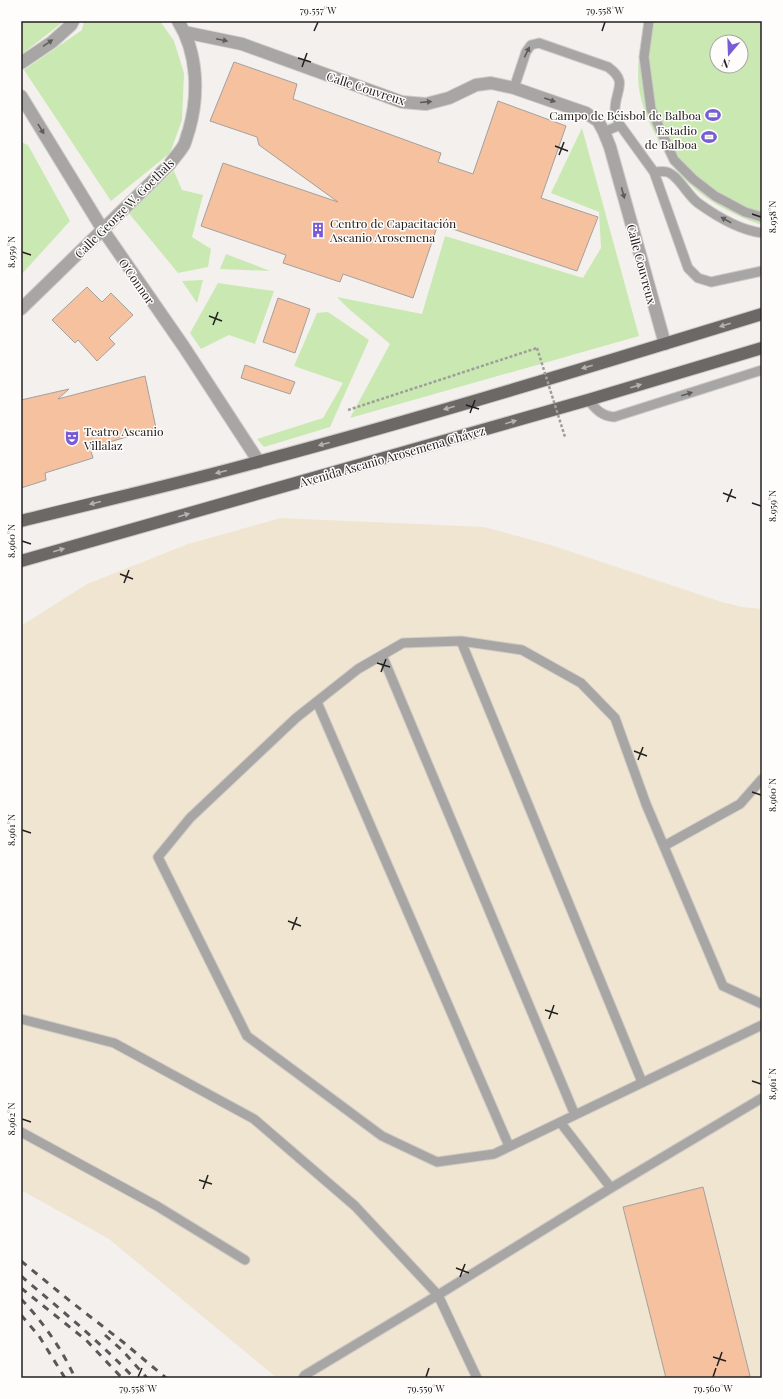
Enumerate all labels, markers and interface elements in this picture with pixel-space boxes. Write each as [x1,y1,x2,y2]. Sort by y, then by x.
text: 79.557°W [300,3,337,17]
text: 79.558°W [586,3,625,17]
north arrow [709,34,749,74]
one-way arrow [216,37,229,43]
one-way arrow [43,40,54,47]
one-way arrow [524,46,531,57]
text: N [719,56,732,72]
street label: Calle Couvreux [324,68,408,109]
one-way arrow [544,97,556,103]
one-way arrow [420,99,432,106]
sports icon: Campo de Béisbol de Balboa [704,106,722,124]
place label: Campo de Béisbol de Balboa [549,107,701,123]
place label: Estadio de Balboa [645,122,697,152]
one-way arrow [38,123,45,135]
sports icon: Estadio de Balboa [700,128,718,146]
street label: Calle George W. Goethals [71,155,177,261]
one-way arrow [620,187,626,200]
text: 8.958°N [765,201,779,233]
place label: Centro de Capacitación Ascanio Arosemena [329,215,456,245]
one-way arrow [720,216,732,223]
building icon: Centro de Capacitación Ascanio Arosemena [309,221,327,239]
street label: Calle Couvreux [624,222,661,306]
text: 8.959°N [4,236,18,268]
street label: O'Connor [115,255,159,308]
one-way arrow [718,322,730,328]
one-way arrow [581,364,593,370]
one-way arrow [630,383,642,389]
one-way arrow [681,390,693,396]
one-way arrow [443,405,455,411]
one-way arrow [505,419,517,425]
street label: Avenida Ascanio Arosemena Chávez [296,422,487,490]
place label: Teatro Ascanio Villalaz [83,423,164,453]
theatre icon: Teatro Ascanio Villalaz [63,429,81,447]
one-way arrow [318,441,330,447]
one-way arrow [214,469,227,475]
text: 8.959°N [765,490,779,522]
one-way arrow [88,500,100,506]
one-way arrow [178,512,190,518]
text: 8.960°N [4,524,18,558]
one-way arrow [53,547,65,553]
text: 8.960°N [765,778,779,812]
text: 8.961°N [4,814,18,846]
text: 8.961°N [765,1068,779,1100]
text: 8.962°N [4,1103,18,1135]
text: 79.558°W [119,1381,158,1395]
text: 79.559°W [407,1381,445,1395]
text: 79.560°W [693,1381,733,1395]

